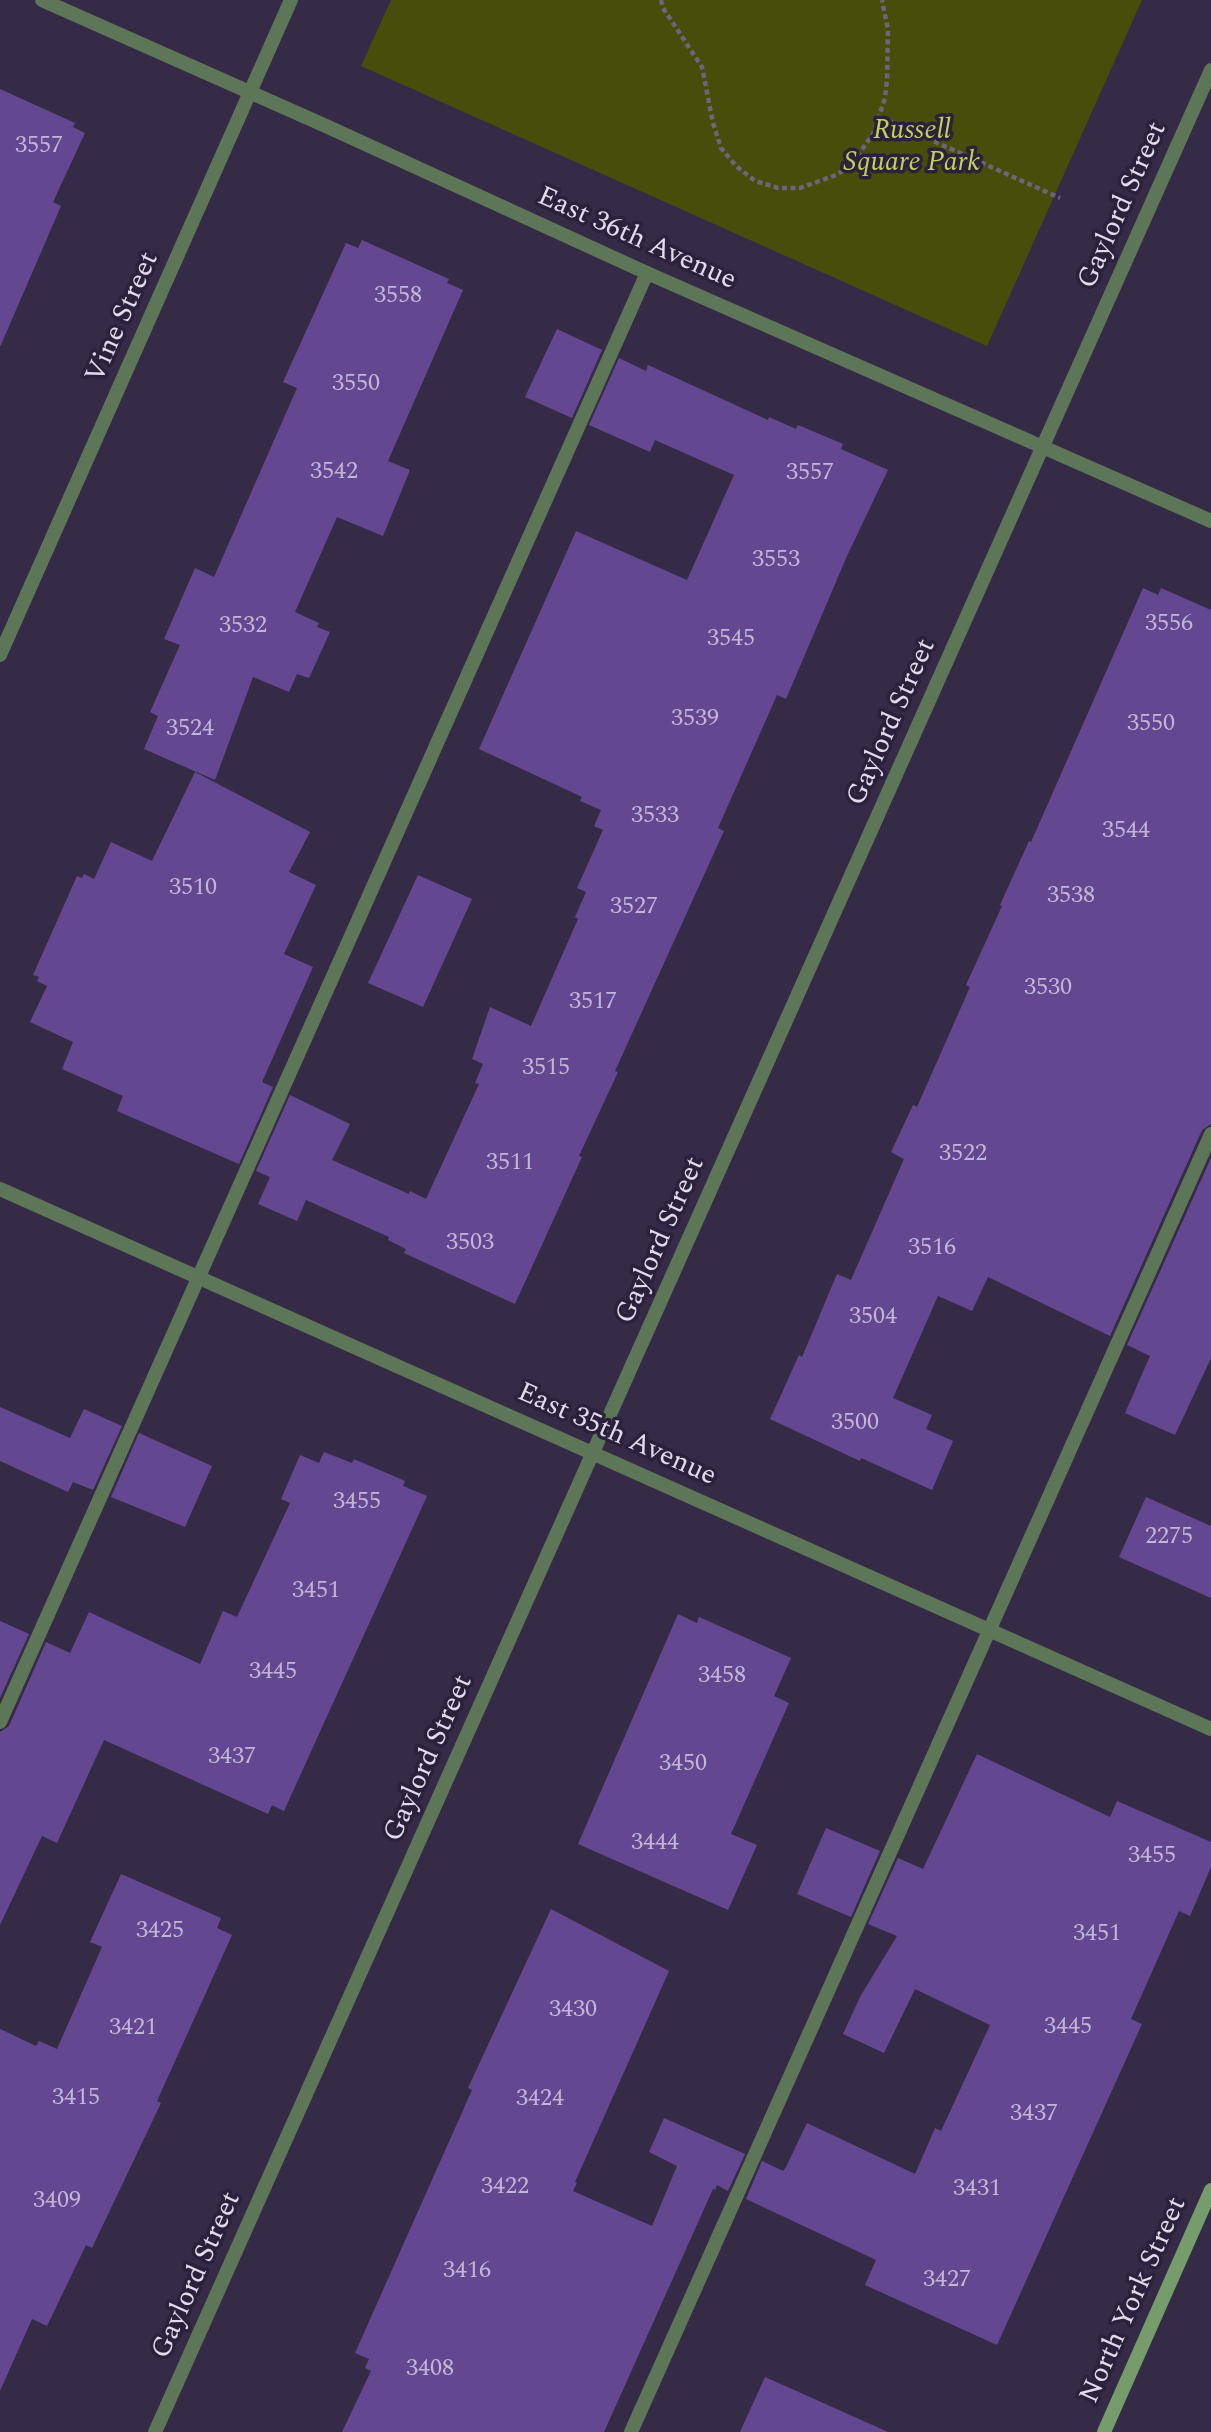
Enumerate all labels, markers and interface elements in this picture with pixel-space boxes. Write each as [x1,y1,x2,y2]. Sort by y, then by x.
park label: Russell Square Park [844,116,980,182]
street label: Gaylord Street [1072,117,1176,295]
house number: 3557 [15,133,63,161]
street label: East 36th Avenue [531,181,741,299]
street label: Vine Street [80,247,168,389]
house number: 3558 [374,283,422,311]
house number: 3550 [332,371,380,399]
house number: 3542 [310,459,358,487]
house number: 3557 [786,460,834,488]
house number: 3553 [752,547,800,575]
house number: 3556 [1145,611,1193,639]
house number: 3532 [219,613,267,641]
house number: 3545 [707,626,755,654]
street label: Gaylord Street [841,634,945,812]
house number: 3539 [671,706,719,734]
house number: 3550 [1127,711,1175,739]
house number: 3524 [166,716,214,744]
house number: 3533 [631,803,679,831]
house number: 3544 [1102,818,1150,846]
house number: 3510 [169,875,217,903]
house number: 3538 [1047,883,1095,911]
house number: 3527 [610,894,658,922]
house number: 3530 [1024,975,1072,1003]
house number: 3517 [569,989,617,1017]
house number: 3515 [522,1055,570,1083]
house number: 3522 [939,1141,987,1169]
house number: 3511 [486,1150,534,1178]
street label: Gaylord Street [610,1152,714,1330]
house number: 3503 [446,1230,494,1258]
house number: 3516 [908,1235,956,1263]
house number: 3504 [849,1304,897,1332]
street label: East 35th Avenue [511,1377,721,1495]
house number: 3500 [831,1410,879,1438]
house number: 3455 [333,1489,381,1517]
house number: 2275 [1145,1524,1193,1552]
house number: 3451 [292,1578,340,1606]
house number: 3445 [249,1659,297,1687]
house number: 3458 [698,1663,746,1691]
street label: Gaylord Street [378,1670,482,1848]
house number: 3437 [208,1744,256,1772]
house number: 3450 [659,1751,707,1779]
house number: 3444 [631,1830,679,1858]
house number: 3455 [1128,1843,1176,1871]
house number: 3425 [136,1918,184,1946]
house number: 3451 [1073,1921,1121,1949]
house number: 3430 [549,1997,597,2025]
house number: 3445 [1044,2014,1092,2042]
house number: 3421 [109,2015,157,2043]
house number: 3415 [52,2085,100,2113]
house number: 3424 [516,2086,564,2114]
house number: 3437 [1010,2101,1058,2129]
house number: 3422 [481,2174,529,2202]
house number: 3431 [953,2176,1001,2204]
street label: Gaylord Street [146,2187,250,2365]
house number: 3409 [33,2188,81,2216]
street label: North York Street [1074,2193,1196,2409]
house number: 3416 [443,2258,491,2286]
house number: 3427 [923,2267,971,2295]
house number: 3408 [406,2356,454,2384]

